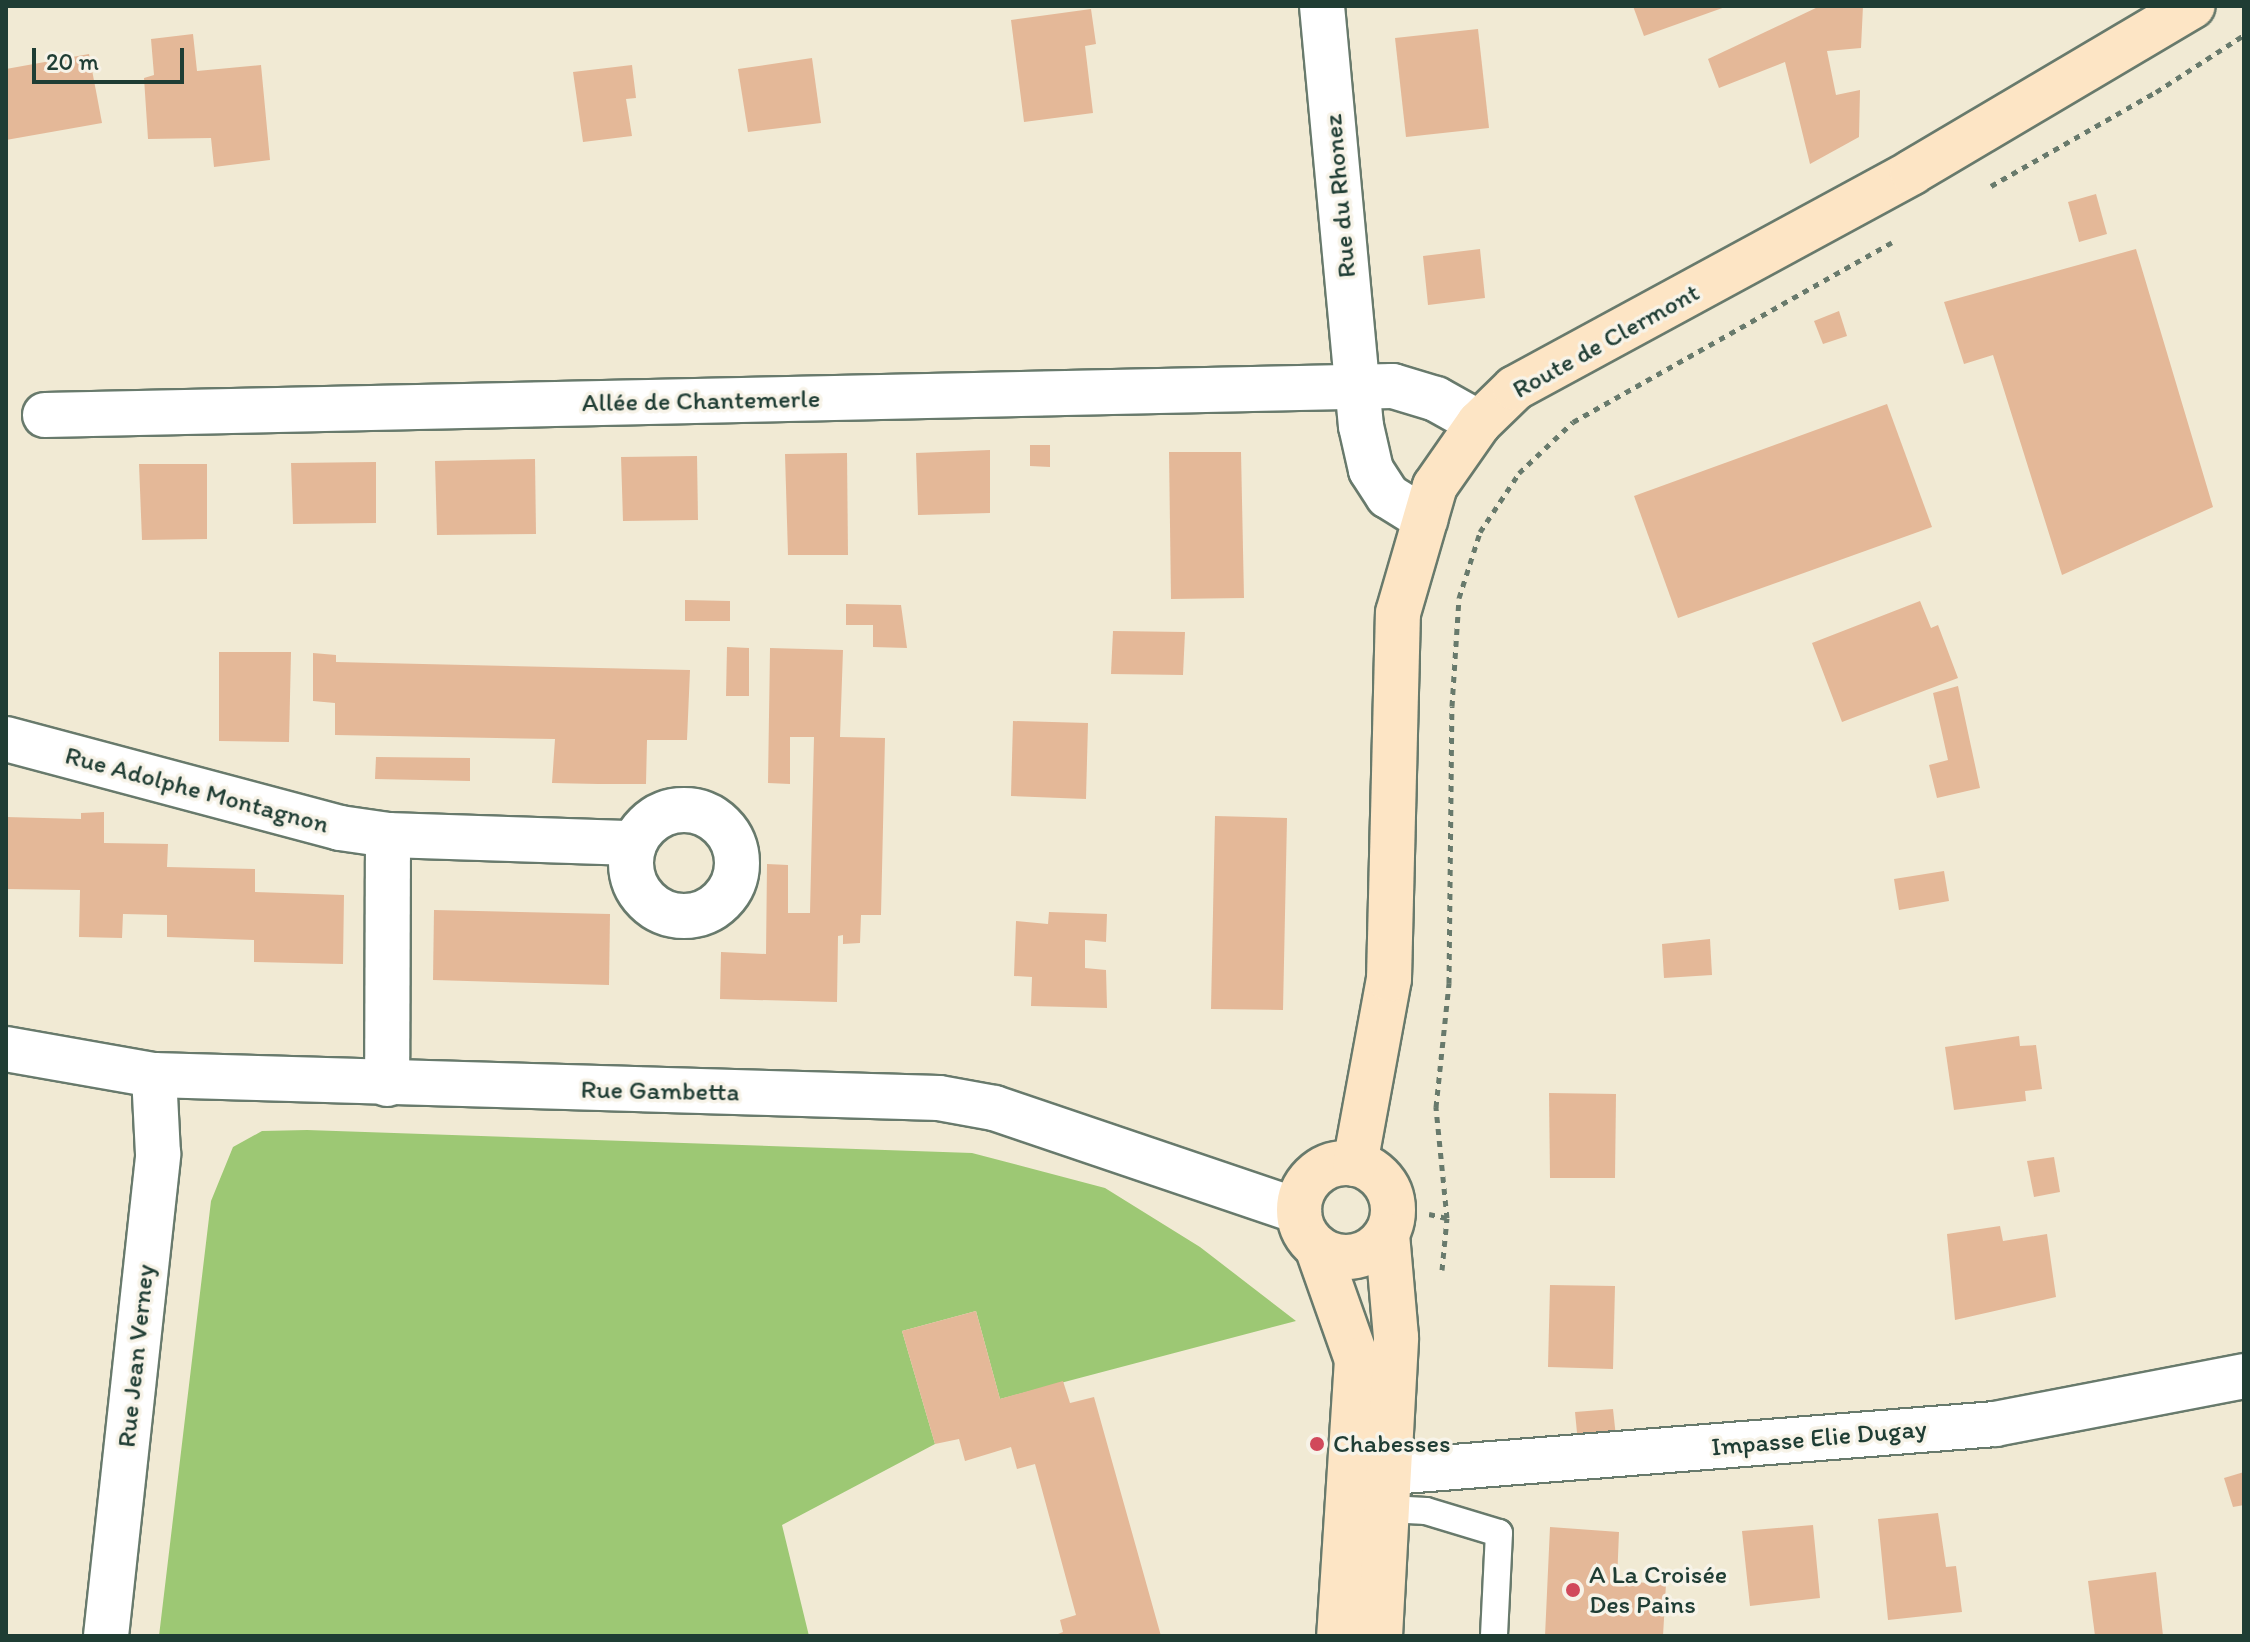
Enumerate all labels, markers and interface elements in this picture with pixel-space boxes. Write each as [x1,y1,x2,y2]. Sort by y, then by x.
scale bar [36,32,188,82]
text: 20 m [46,47,99,76]
street label: Rue du Rhonez [1317,113,1363,279]
street label: Route de Clermont [1507,277,1705,405]
street label: Allée de Chantemerle [581,383,821,419]
street label: Rue Adolphe Montagnon [62,740,332,840]
street label: Rue Gambetta [580,1074,740,1108]
street label: Rue Jean Verney [111,1264,161,1448]
street label: Impasse Elie Dugay [1710,1413,1928,1463]
place label: Chabesses [1333,1428,1450,1460]
marker: Chabesses [1308,1435,1326,1453]
place label: A La Croisée Des Pains [1589,1559,1727,1620]
marker: A La Croisée Des Pains [1564,1581,1582,1599]

